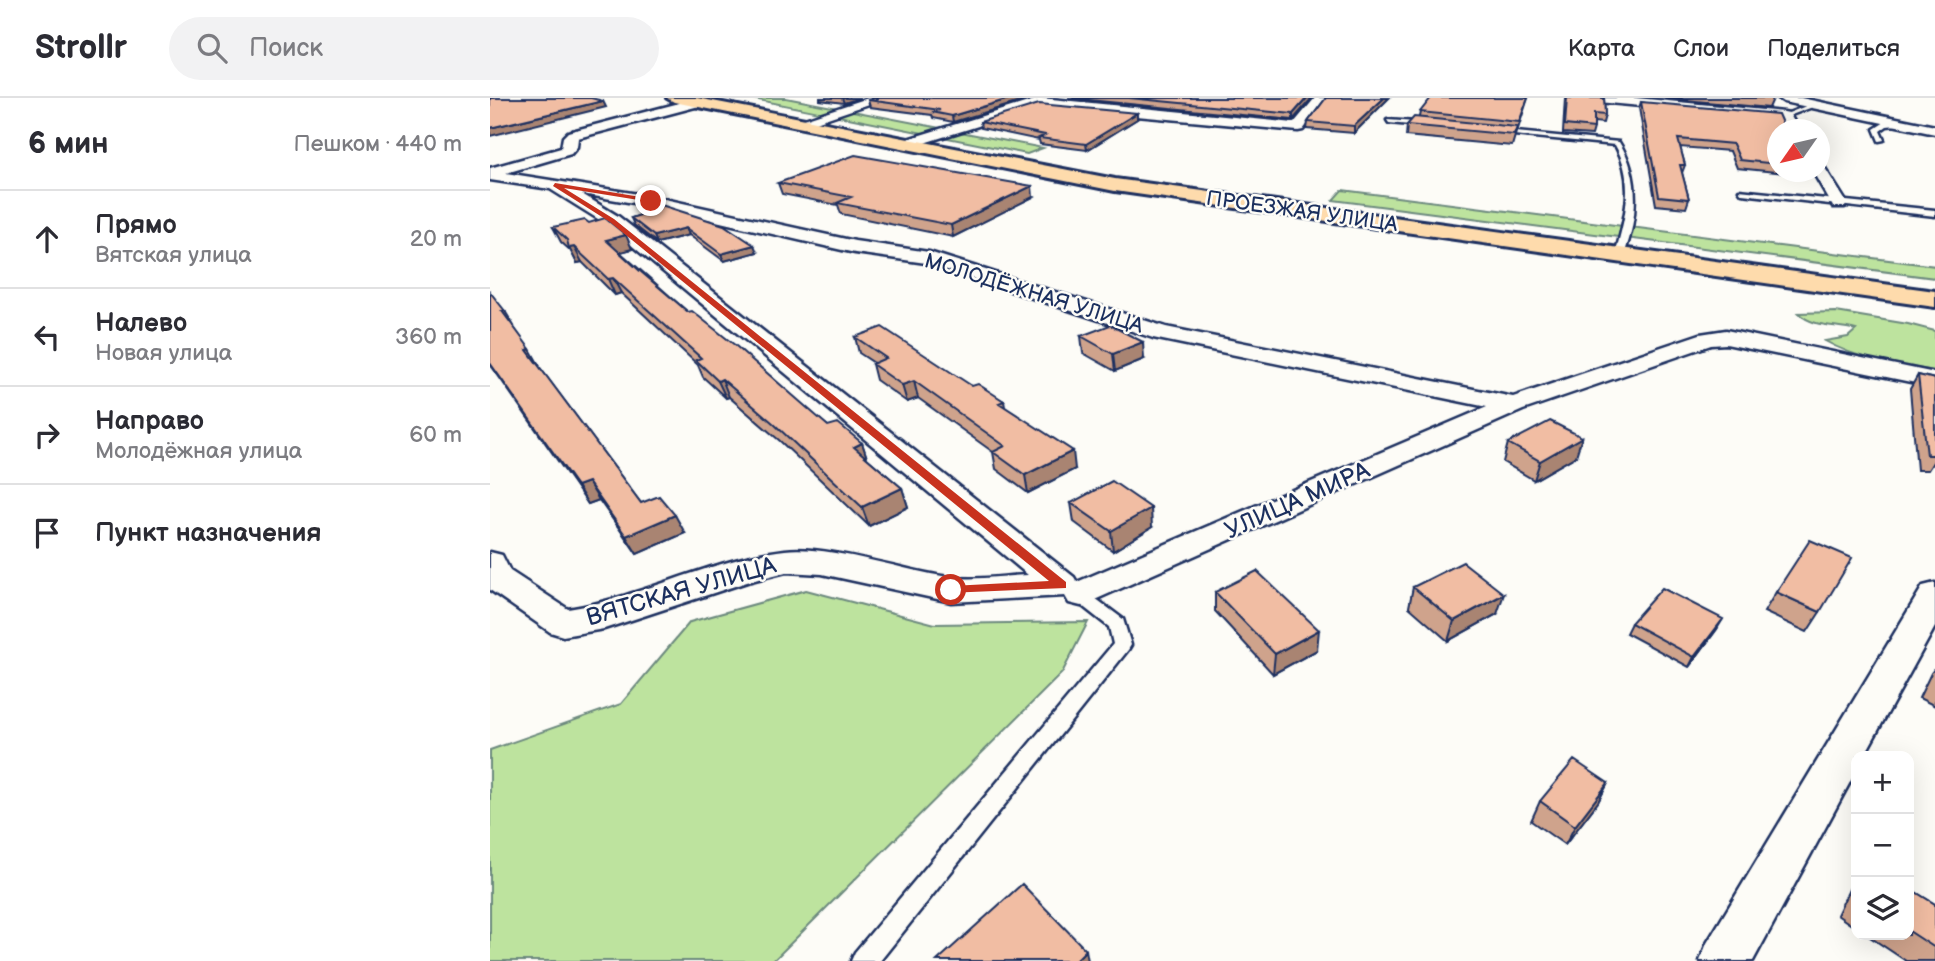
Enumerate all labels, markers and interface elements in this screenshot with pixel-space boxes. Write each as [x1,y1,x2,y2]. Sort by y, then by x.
search box [169,17,659,80]
text: Strollr [35,28,127,68]
icon: search [193,29,231,67]
text: Поиск [249,33,323,64]
text: Карта [1568,34,1635,63]
text: Слои [1673,34,1729,63]
text: Поделиться [1767,34,1900,63]
north arrow [1767,119,1830,182]
text: 6 мин [28,126,109,162]
text: Пешком · 440 m [293,130,462,158]
route end [635,185,666,216]
street label: ПРОЕЗЖАЯ УЛИЦА [1205,186,1400,237]
text: Прямо [95,210,177,241]
icon: ahead [28,220,66,258]
text: 20 m [410,225,462,253]
text: Вятская улица [95,241,252,269]
street label: МОЛОДЁЖНАЯ УЛИЦА [921,248,1147,339]
text: Налево [95,308,187,339]
icon: left [28,318,66,356]
text: 360 m [395,323,462,351]
text: Новая улица [95,339,232,367]
text: Направо [95,406,204,437]
icon: right [28,416,66,454]
text: 60 m [409,421,462,449]
text: Молодёжная улица [95,437,302,465]
street label: УЛИЦА МИРА [1220,455,1375,545]
icon: arrive [28,514,66,552]
text: Пункт назначения [95,518,321,549]
street label: ВЯТСКАЯ УЛИЦА [583,550,780,632]
route start [935,574,966,605]
map controls [1851,751,1914,940]
button: + [1851,751,1914,814]
button: − [1851,814,1914,877]
button: layers [1851,877,1914,940]

